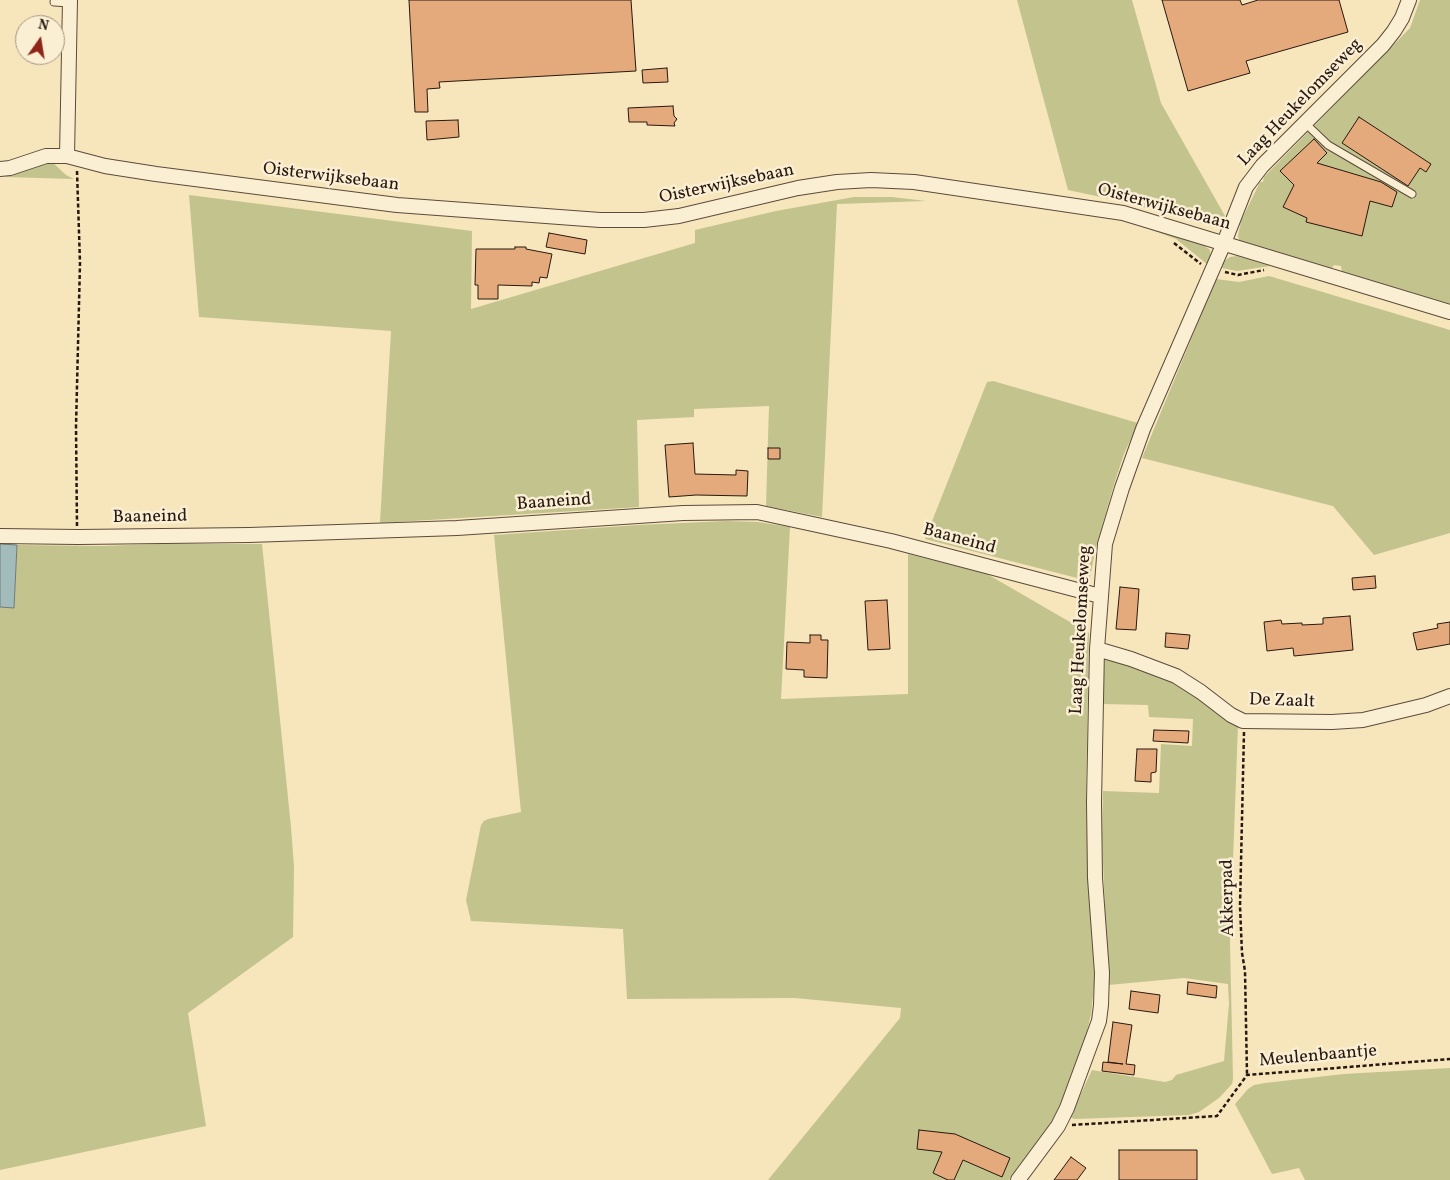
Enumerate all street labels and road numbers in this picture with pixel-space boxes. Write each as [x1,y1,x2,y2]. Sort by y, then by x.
street label: Laag Heukelomseweg [1234,35,1368,171]
street label: Oisterwijksebaan [262,159,400,197]
street label: Oisterwijksebaan [658,160,796,210]
street label: Oisterwijksebaan [1095,180,1233,236]
street label: Baaneind [516,490,592,516]
street label: Baaneind [112,507,188,529]
street label: Baaneind [920,520,998,560]
street label: Laag Heukelomseweg [1067,545,1097,715]
street label: De Zaalt [1249,690,1315,714]
street label: Akkerpad [1218,859,1240,937]
street label: Meulenbaantje [1258,1041,1378,1073]

